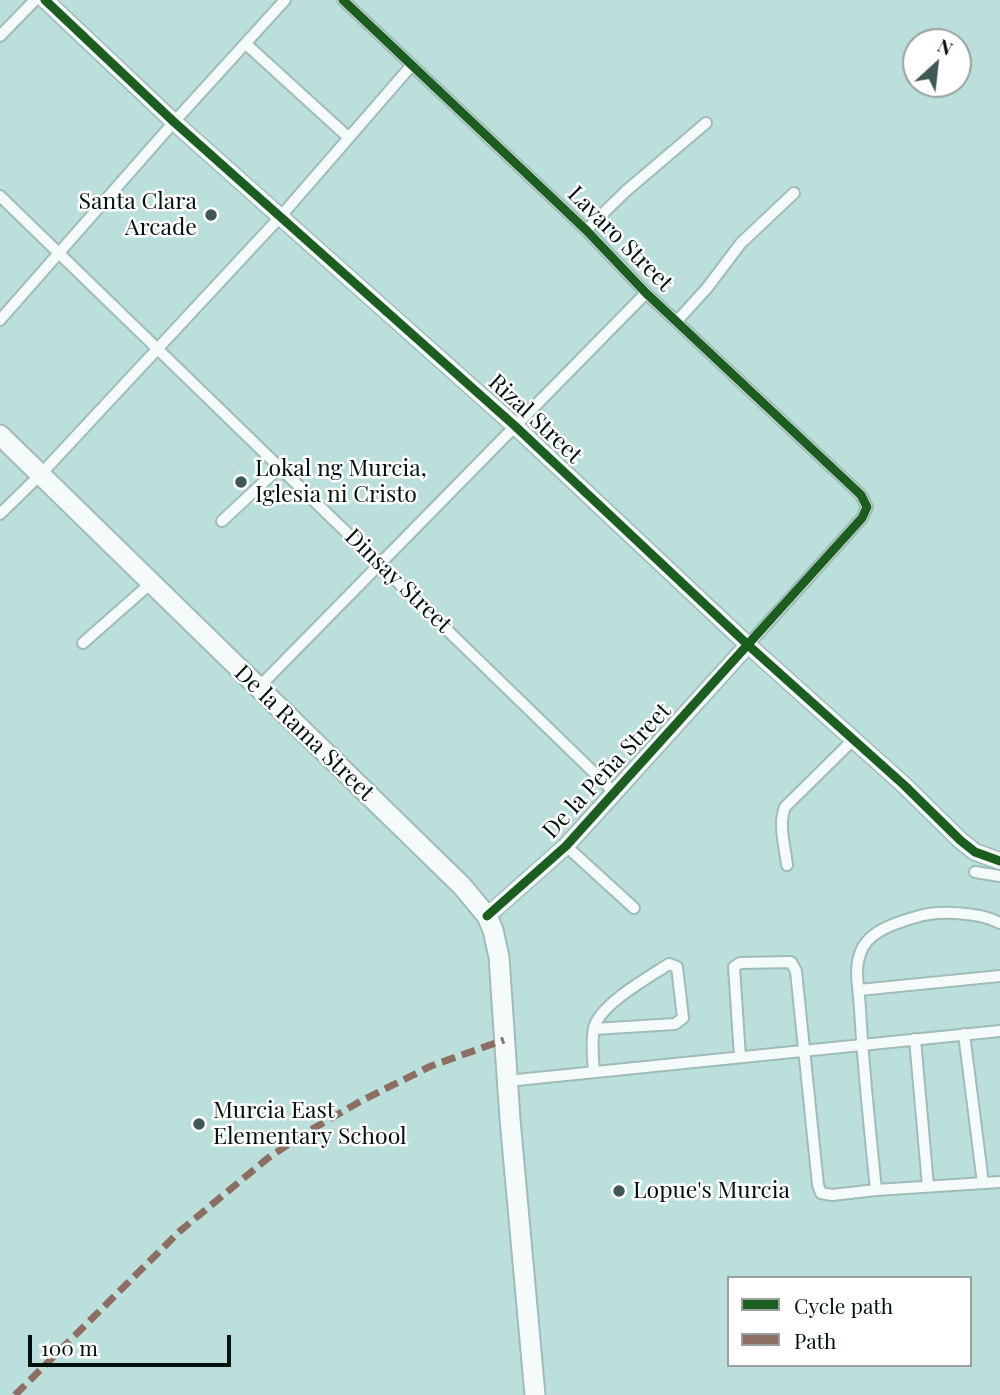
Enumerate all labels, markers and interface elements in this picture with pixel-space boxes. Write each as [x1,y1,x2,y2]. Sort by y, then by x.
north arrow [902,28,972,98]
text: N [934,31,958,61]
street label: Lavaro Street [562,181,678,297]
place label: Santa Clara Arcade [79,188,197,242]
marker: Santa Clara Arcade [203,207,219,223]
street label: Rizal Street [482,369,588,469]
place label: Lokal ng Murcia, Iglesia ni Cristo [255,455,427,509]
marker: Lokal ng Murcia, Iglesia ni Cristo [233,474,249,490]
street label: Dinsay Street [339,523,457,639]
street label: De la Rama Street [228,659,380,807]
street label: De la Peña Street [537,697,677,845]
place label: Murcia East Elementary School [213,1097,407,1151]
marker: Murcia East Elementary School [191,1116,207,1132]
place label: Lopue's Murcia [633,1177,790,1205]
marker: Lopue's Murcia [611,1183,627,1199]
legend [727,1276,972,1367]
text: Cycle path [794,1291,893,1319]
scale bar [32,1322,234,1366]
text: Path [794,1326,836,1354]
text: 100 m [41,1333,98,1361]

